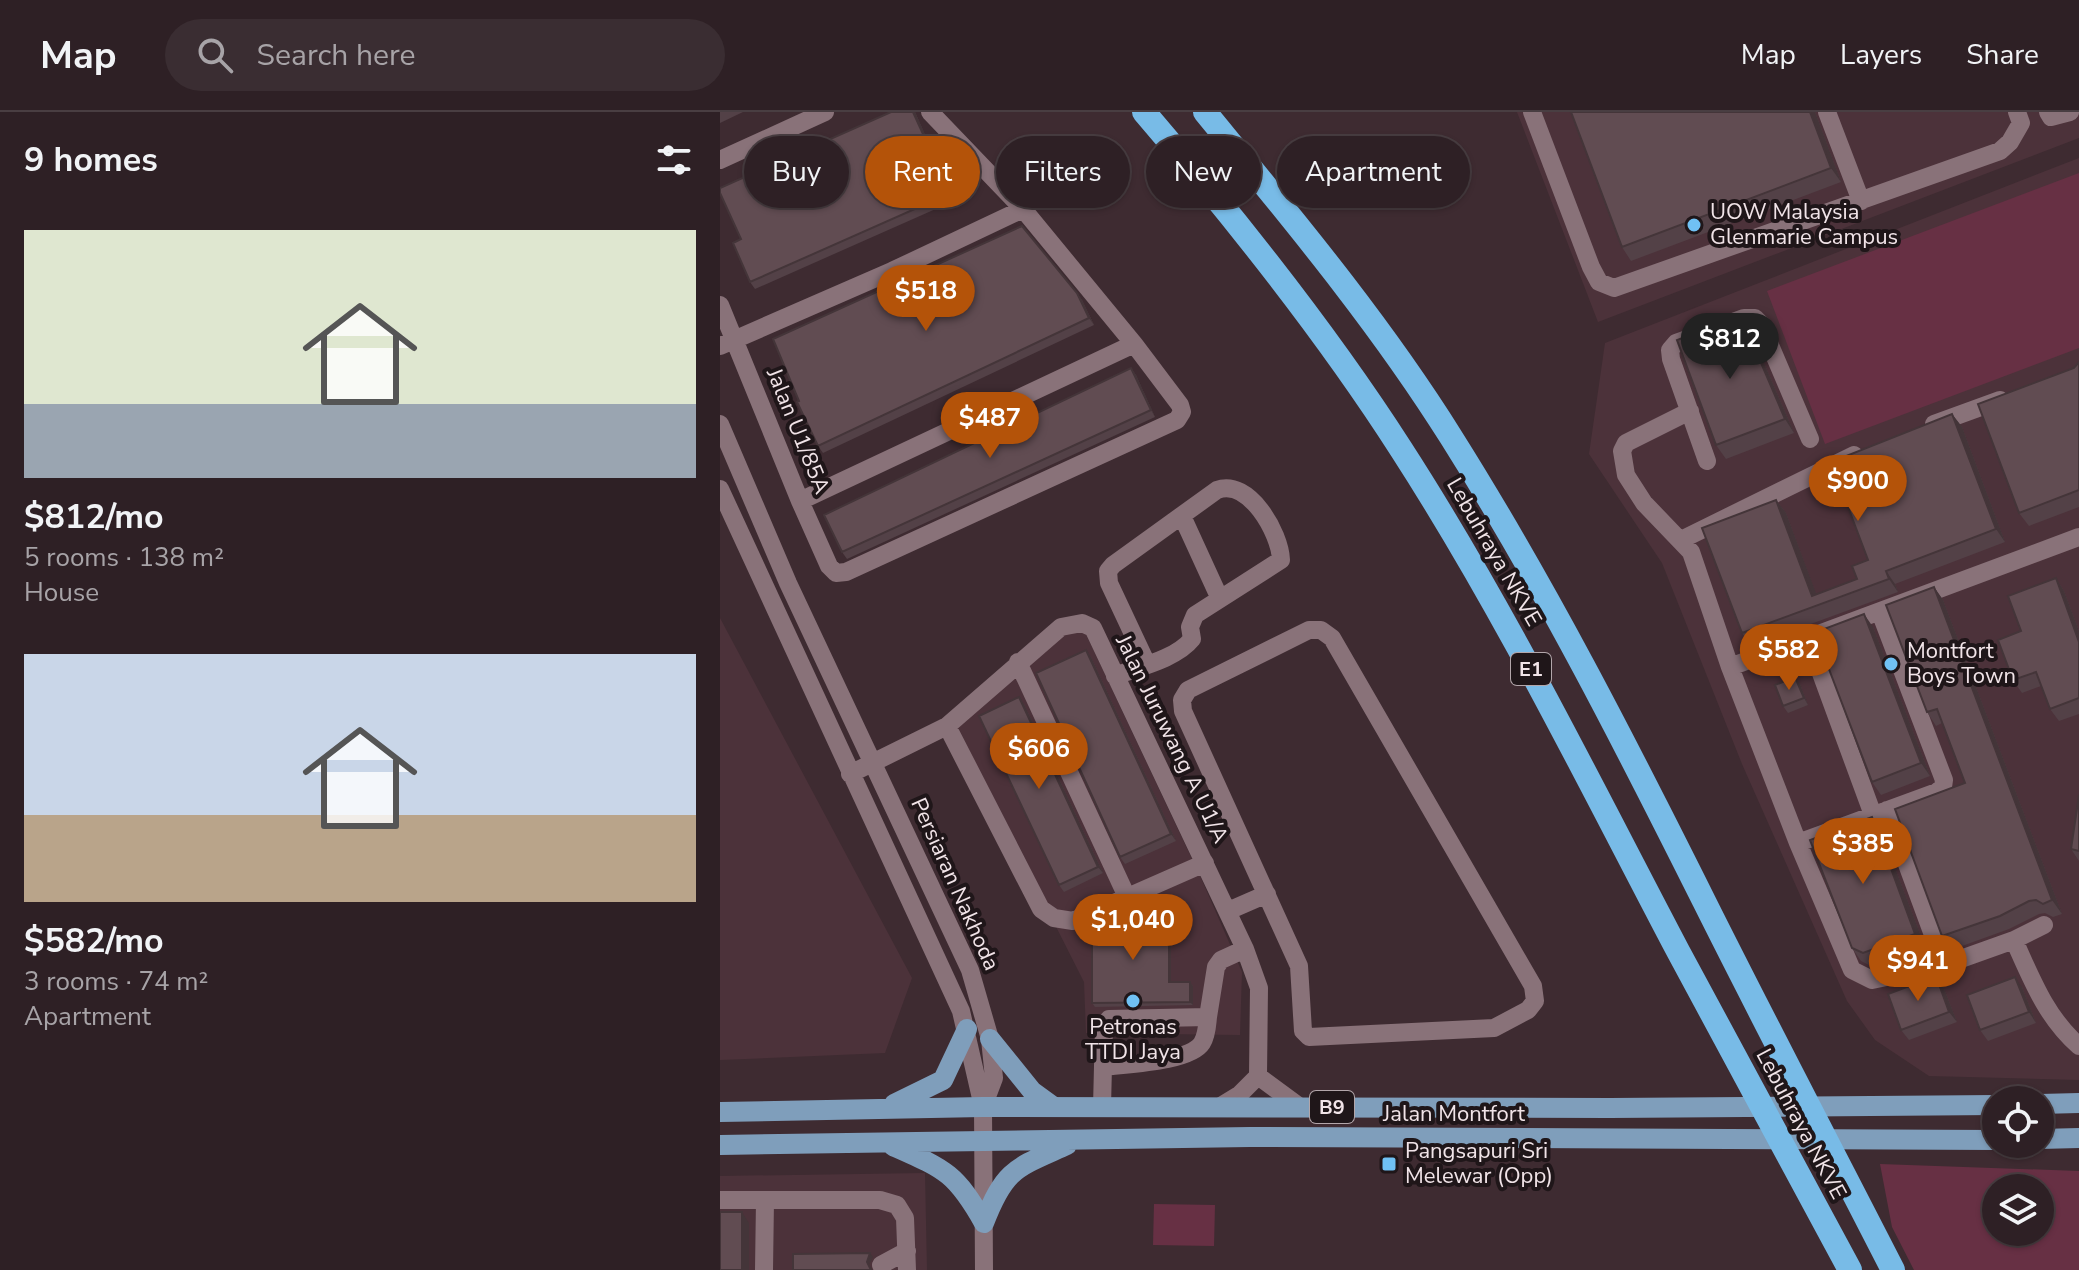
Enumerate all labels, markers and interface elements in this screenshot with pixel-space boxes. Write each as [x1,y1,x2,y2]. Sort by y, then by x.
search box [165,19,725,91]
text: Map [40,30,117,81]
icon: search [193,33,237,77]
text: Search here [257,35,416,76]
text: Map [1741,36,1796,74]
text: Layers [1840,36,1922,74]
text: Share [1966,36,2039,74]
chip: Buy [744,136,849,208]
chip: Rent [865,136,980,208]
chip: Filters [996,136,1130,208]
chip: New [1146,136,1261,208]
chip: Apartment [1277,136,1470,208]
text: 9 homes [24,137,158,183]
icon: filters [652,138,696,182]
place label: UOW Malaysia Glenmarie Campus [1710,197,1898,252]
marker: UOW Malaysia Glenmarie Campus [1685,216,1703,234]
pin: $518 [879,265,973,333]
text: $518 [895,273,957,308]
icon: home [288,282,432,426]
pin: $812 [1683,313,1777,381]
text: $812 [1699,321,1761,356]
street label: Jalan U1/85A [759,363,837,498]
pin: $487 [943,392,1037,460]
text: $487 [959,400,1021,435]
pin: $900 [1811,455,1905,523]
text: $900 [1827,463,1889,498]
street label: Lebuhraya NKVE [1439,472,1549,632]
text: $812/mo [24,494,164,540]
text: 5 rooms · 138 m² [24,540,224,575]
text: House [24,575,99,610]
pin: $582 [1742,624,1836,692]
street label: Jalan Juruwang A U1/A [1108,629,1236,848]
text: $582 [1758,632,1820,667]
place label: Montfort Boys Town [1907,636,2016,691]
road number: E1 [1511,653,1551,685]
marker: Montfort Boys Town [1882,655,1900,673]
icon: home [288,706,432,850]
pin: $606 [992,723,1086,791]
text: $606 [1008,731,1070,766]
street label: Persiaran Nakhoda [903,793,1007,975]
pin: $385 [1816,818,1910,886]
text: $385 [1832,826,1894,861]
pin: $1,040 [1068,894,1198,962]
text: $1,040 [1091,902,1175,937]
text: $582/mo [24,918,164,964]
pin: $941 [1871,935,1965,1003]
text: $941 [1887,943,1949,978]
text: 3 rooms · 74 m² [24,964,208,999]
marker: Petronas TTDI Jaya [1124,992,1142,1010]
text: Apartment [24,999,151,1034]
place label: Petronas TTDI Jaya [1085,1012,1181,1067]
street label: Lebuhraya NKVE [1749,1043,1853,1205]
map controls [1982,1086,2054,1246]
button: locate [1982,1086,2054,1158]
road number: B9 [1310,1091,1354,1123]
street label: Jalan Montfort [1382,1099,1525,1129]
place label: Pangsapuri Sri Melewar (Opp) [1405,1136,1553,1191]
marker: Pangsapuri Sri Melewar (Opp) [1380,1155,1398,1173]
button: layers [1982,1174,2054,1246]

